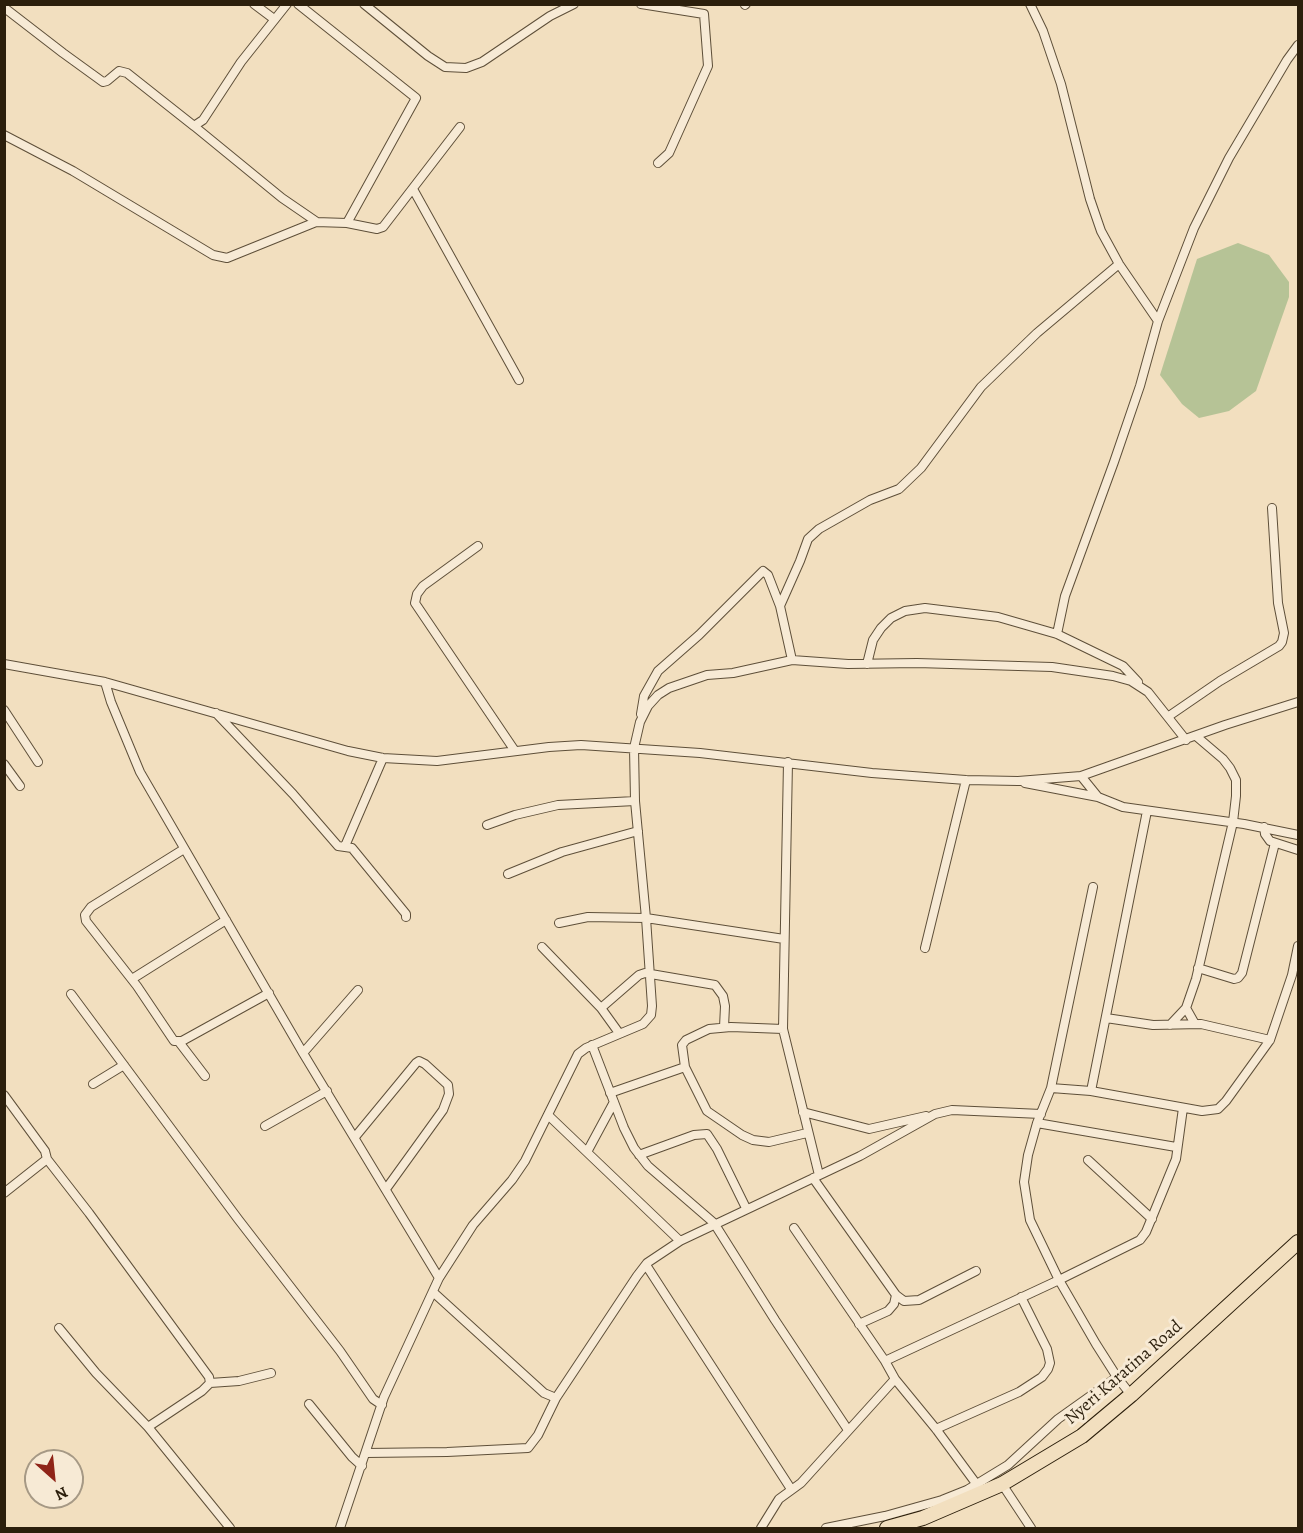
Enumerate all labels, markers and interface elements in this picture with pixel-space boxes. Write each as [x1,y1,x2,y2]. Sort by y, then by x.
street label: Nyeri Karatina Road [1061,1316,1187,1430]
north arrow [24,1449,84,1509]
text: N [51,1481,71,1506]

